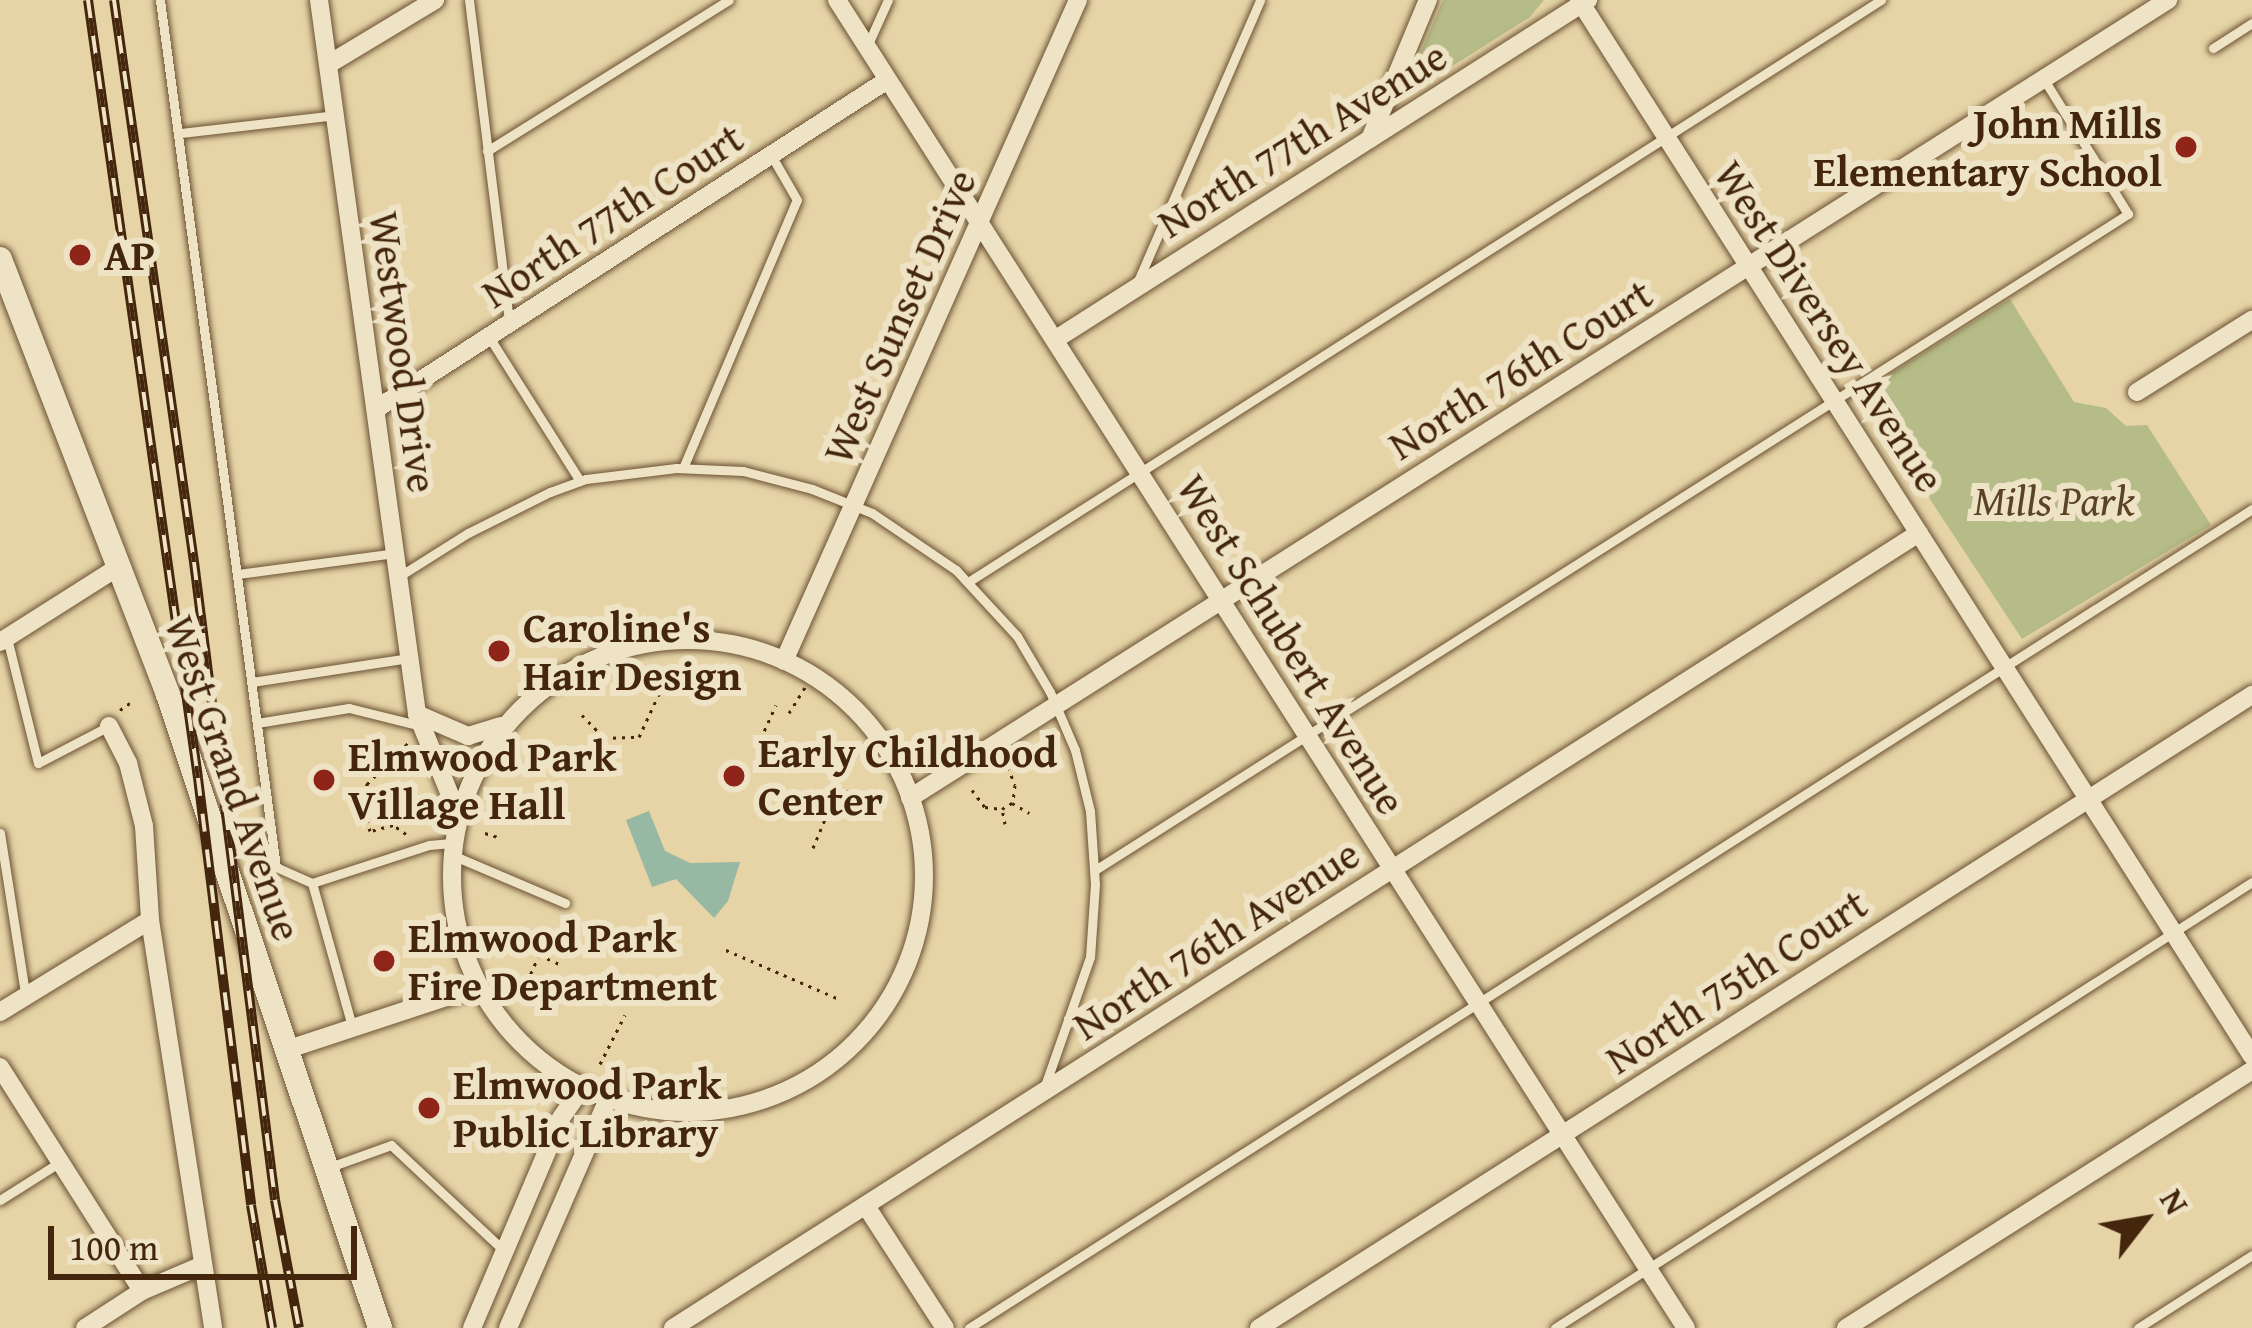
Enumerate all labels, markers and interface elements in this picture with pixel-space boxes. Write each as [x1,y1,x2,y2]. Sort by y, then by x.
street label: North 77th Avenue [1148,30,1456,248]
place label: John Mills Elementary School [1814,98,2162,196]
street label: North 77th Court [472,112,752,318]
marker: John Mills Elementary School [2173,134,2199,160]
street label: West Diversey Avenue [1704,151,1956,501]
street label: West Sunset Drive [812,161,986,471]
street label: Westwood Drive [359,208,449,496]
place label: AP [104,230,155,280]
marker: AP [67,242,93,268]
street label: North 76th Court [1379,268,1661,470]
street label: West Schubert Avenue [1167,465,1417,823]
park label: Mills Park [1973,475,2135,525]
place label: Caroline's Hair Design [523,602,741,700]
street label: West Grand Avenue [155,609,313,947]
marker: Caroline's Hair Design [486,638,512,664]
place label: Early Childhood Center [758,727,1057,825]
place label: Elmwood Park Village Hall [348,731,616,830]
marker: Early Childhood Center [721,763,747,789]
marker: Elmwood Park Village Hall [311,767,337,793]
street label: North 76th Avenue [1063,828,1369,1050]
street label: North 75th Court [1596,878,1876,1084]
place label: Elmwood Park Fire Department [408,912,717,1010]
marker: Elmwood Park Fire Department [371,948,397,974]
place label: Elmwood Park Public Library [453,1059,721,1158]
marker: Elmwood Park Public Library [416,1095,442,1121]
north arrow [2084,1160,2204,1280]
text: N [2149,1180,2201,1223]
scale bar [54,1202,363,1276]
text: 100 m [69,1220,158,1273]

